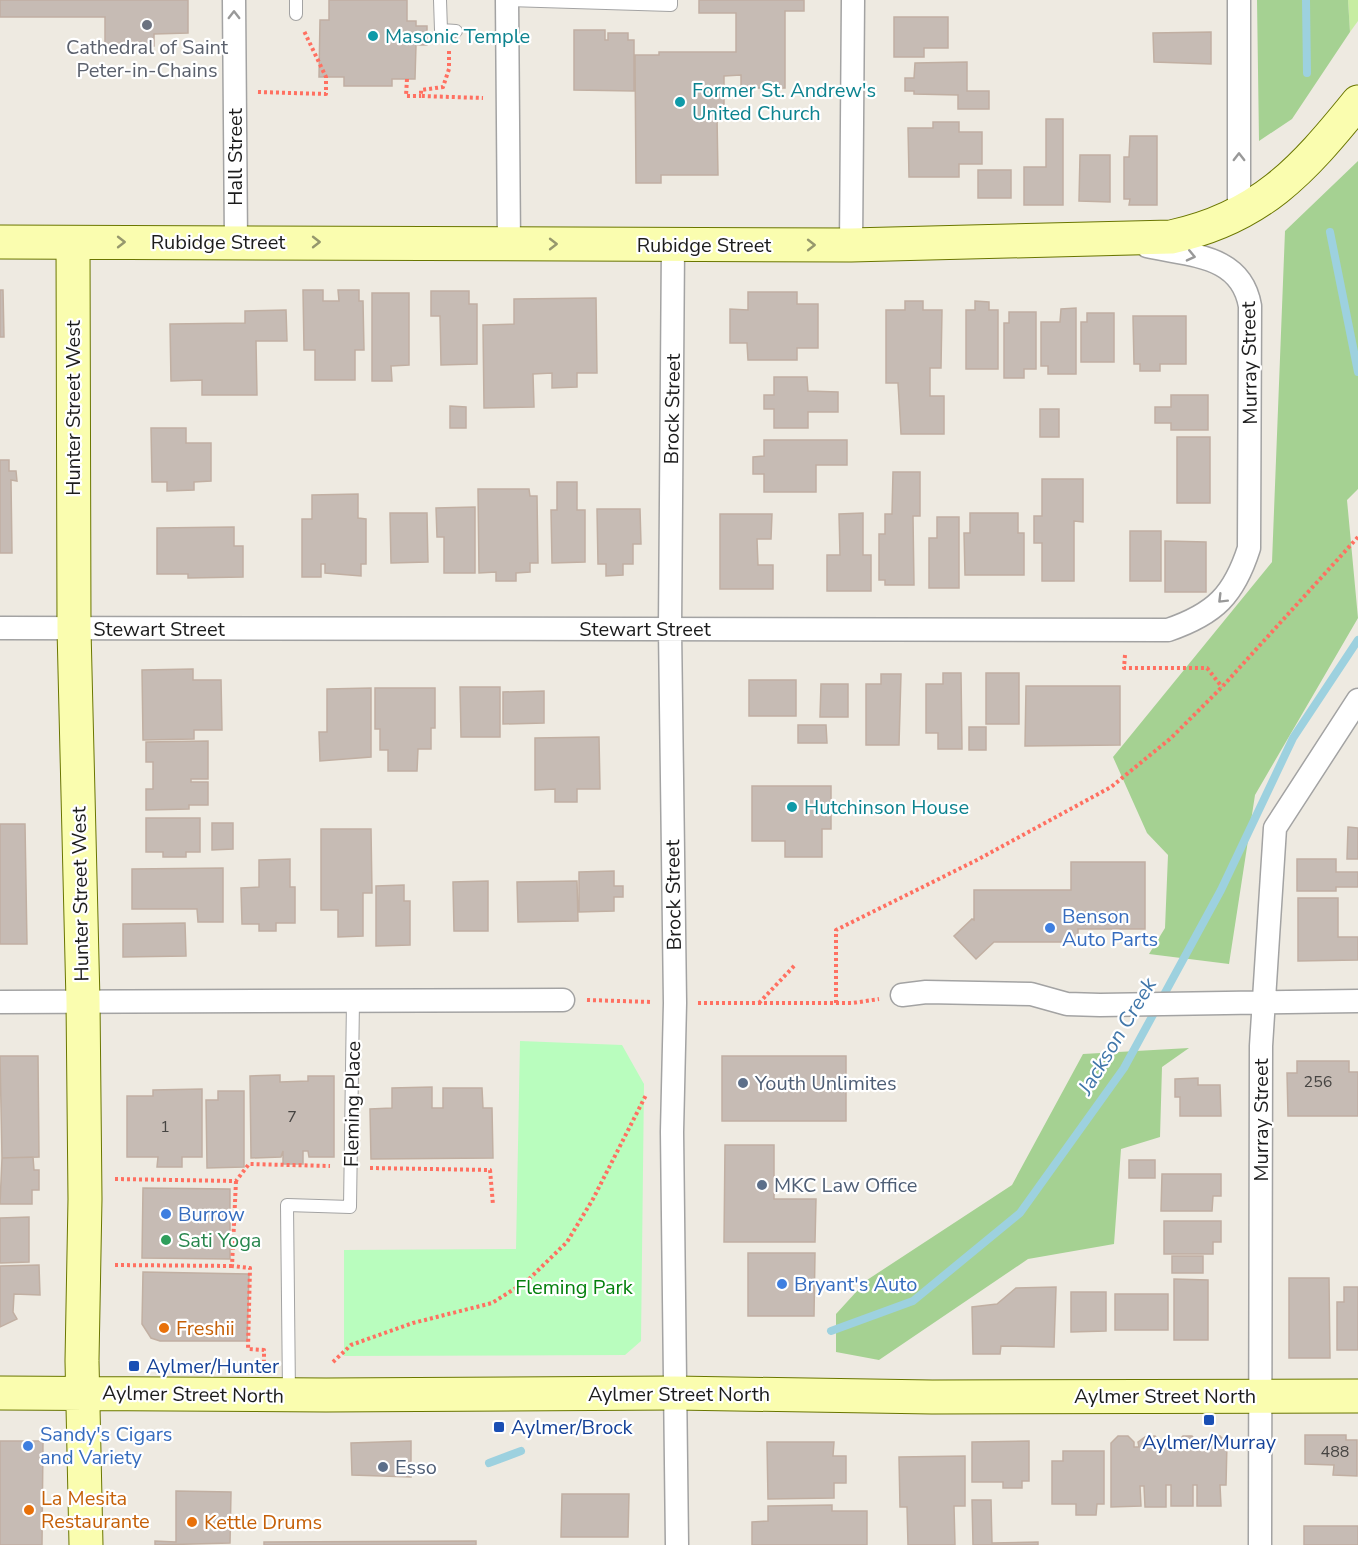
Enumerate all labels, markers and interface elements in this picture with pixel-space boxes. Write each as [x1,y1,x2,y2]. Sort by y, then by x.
one-way arrow [228,11,240,20]
marker: Cathedral of Saint Peter-in-Chains [140,18,154,32]
place label: Masonic Temple [385,23,530,50]
marker: Masonic Temple [366,29,380,43]
place label: Cathedral of Saint Peter-in-Chains [66,34,229,84]
place label: Former St. Andrew's United Church [692,77,876,127]
marker: Former St. Andrew's United Church [673,95,687,109]
street label: Hall Street [222,107,249,206]
one-way arrow [1233,152,1245,161]
street label: Rubidge Street [151,229,286,256]
street label: Rubidge Street [637,232,772,259]
one-way arrow [117,236,126,249]
one-way arrow [312,236,321,248]
one-way arrow [549,238,558,250]
one-way arrow [807,239,816,251]
one-way arrow [1186,249,1196,262]
street label: Murray Street [1235,300,1264,425]
street label: Hunter Street West [60,319,87,496]
street label: Brock Street [658,352,687,465]
one-way arrow [1219,592,1229,603]
street label: Stewart Street [93,616,226,643]
street label: Stewart Street [579,616,712,643]
place label: Hutchinson House [804,794,969,821]
marker: Hutchinson House [785,800,799,814]
street label: Hunter Street West [65,805,96,982]
street label: Brock Street [659,838,688,951]
place label: Benson Auto Parts [1062,903,1158,953]
marker: Benson Auto Parts [1043,921,1057,935]
water label: Jackson Creek [1071,972,1163,1100]
street label: Fleming Place [338,1041,367,1167]
street label: Murray Street [1248,1057,1275,1182]
place label: Youth Unlimites [754,1070,897,1097]
house number: 256 [1304,1071,1332,1093]
marker: Youth Unlimites [736,1076,750,1090]
house number: 7 [287,1106,297,1128]
house number: 1 [160,1116,170,1138]
place label: MKC Law Office [774,1172,918,1199]
marker: MKC Law Office [755,1178,769,1192]
place label: Burrow [178,1201,245,1228]
marker: Burrow [159,1207,173,1221]
place label: Sati Yoga [178,1227,261,1254]
marker: Sati Yoga [159,1233,173,1247]
place label: Bryant's Auto [794,1271,917,1298]
park label: Fleming Park [515,1274,634,1301]
marker: Bryant's Auto [775,1277,789,1291]
place label: Freshii [176,1315,235,1342]
marker: Freshii [157,1321,171,1335]
place label: Aylmer/Hunter [146,1353,279,1380]
marker: Aylmer/Hunter [127,1359,141,1373]
street label: Aylmer Street North [102,1379,284,1410]
street label: Aylmer Street North [588,1381,770,1408]
street label: Aylmer Street North [1074,1383,1256,1410]
marker: Aylmer/Murray [1202,1413,1216,1427]
place label: Aylmer/Brock [511,1414,634,1441]
marker: Aylmer/Brock [492,1420,506,1434]
place label: Sandy's Cigars and Variety [40,1421,172,1471]
place label: Aylmer/Murray [1142,1429,1277,1456]
marker: Sandy's Cigars and Variety [21,1439,35,1453]
house number: 488 [1321,1441,1349,1463]
place label: Esso [395,1454,437,1481]
marker: Esso [376,1460,390,1474]
place label: La Mesita Restaurante [41,1485,150,1535]
marker: La Mesita Restaurante [22,1503,36,1517]
place label: Kettle Drums [204,1509,322,1536]
marker: Kettle Drums [185,1515,199,1529]

